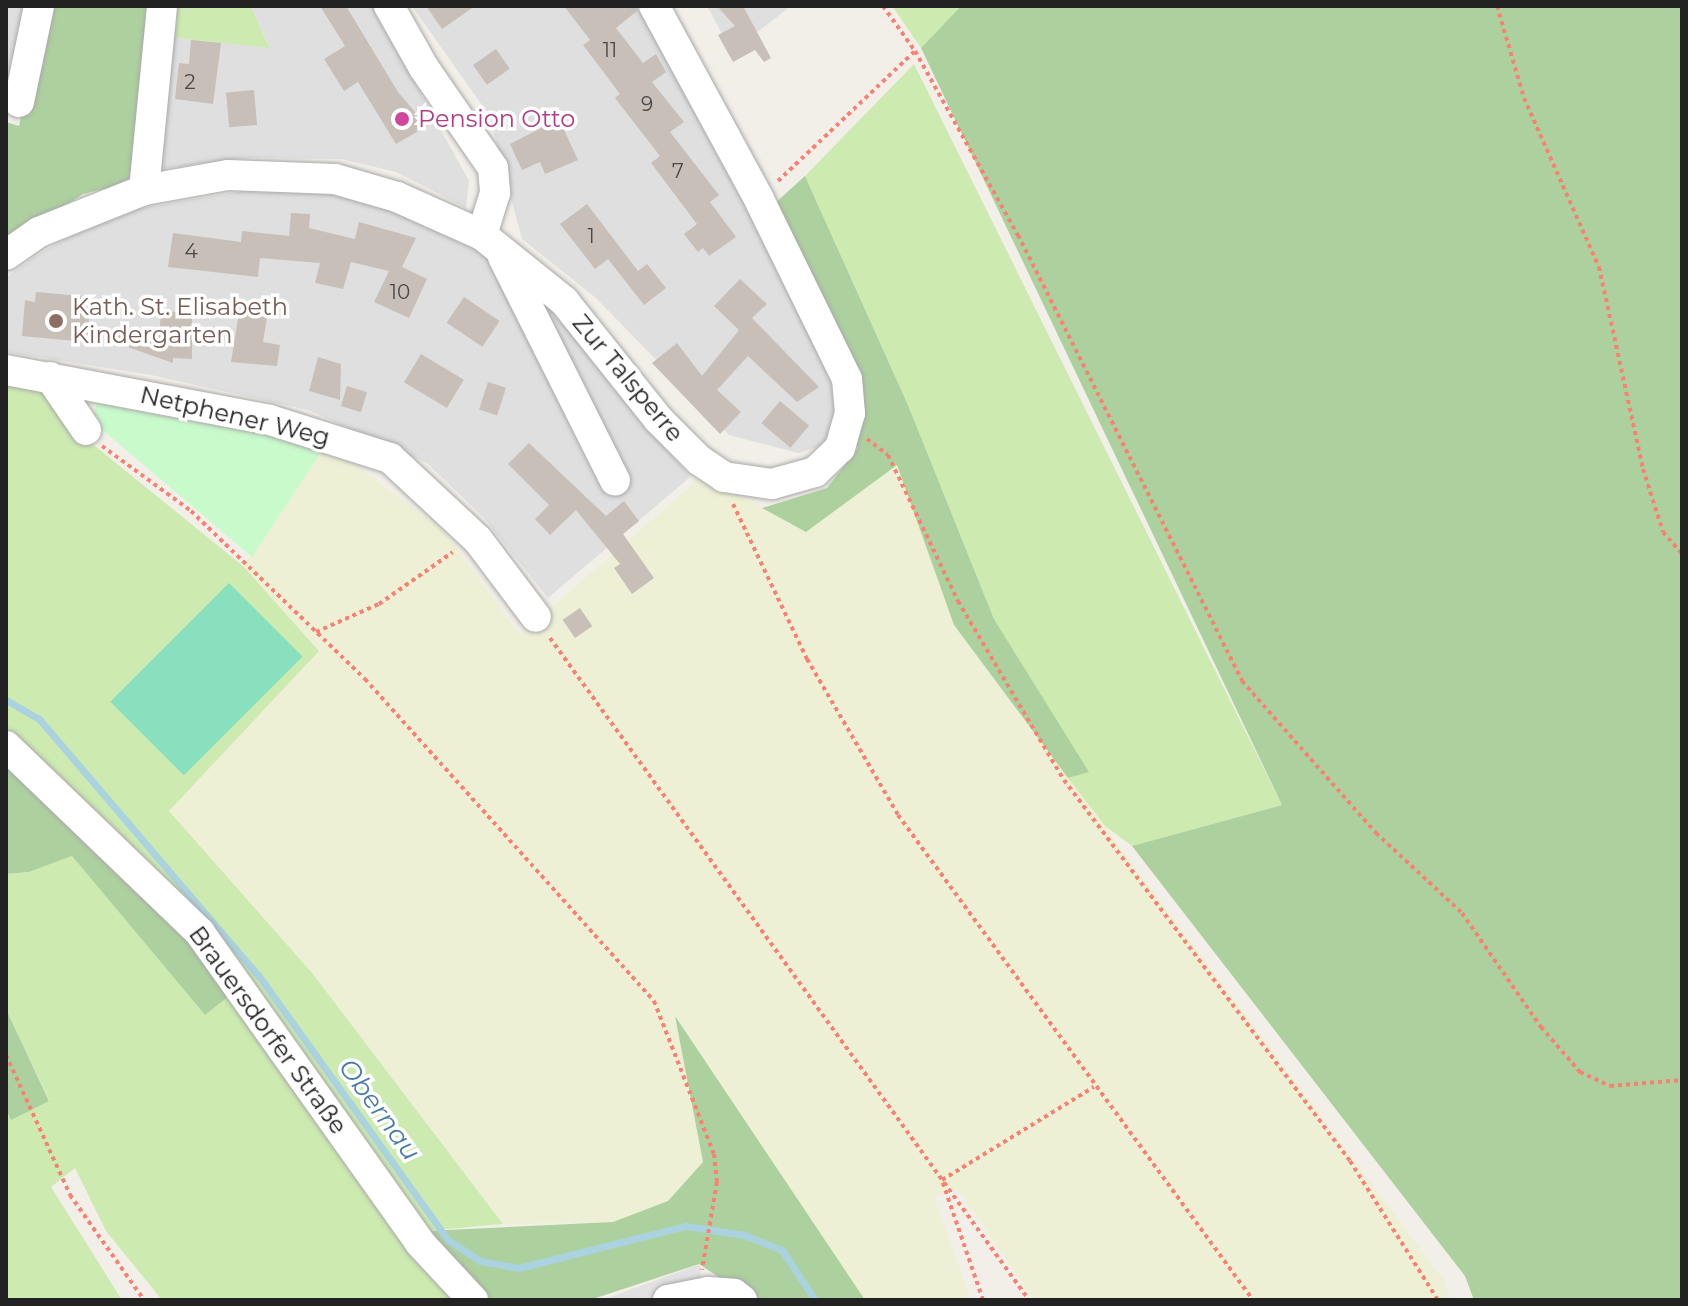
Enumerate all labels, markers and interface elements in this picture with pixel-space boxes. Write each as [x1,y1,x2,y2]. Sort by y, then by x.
house number: 11 [603,38,617,62]
house number: 2 [184,70,196,94]
house number: 9 [641,92,653,116]
place label: Pension Otto [418,105,575,133]
marker: Pension Otto [393,110,411,128]
house number: 7 [672,159,684,183]
house number: 1 [587,224,595,248]
house number: 4 [184,239,198,263]
house number: 10 [390,280,410,304]
place label: Kath. St. Elisabeth Kindergarten [72,293,288,349]
street label: Zur Talsperre [567,309,689,447]
marker: Kath. St. Elisabeth Kindergarten [47,312,65,330]
street label: Netphener Weg [137,380,333,452]
street label: Brauersdorfer Straße [183,920,353,1140]
water label: Obernau [332,1053,426,1167]

